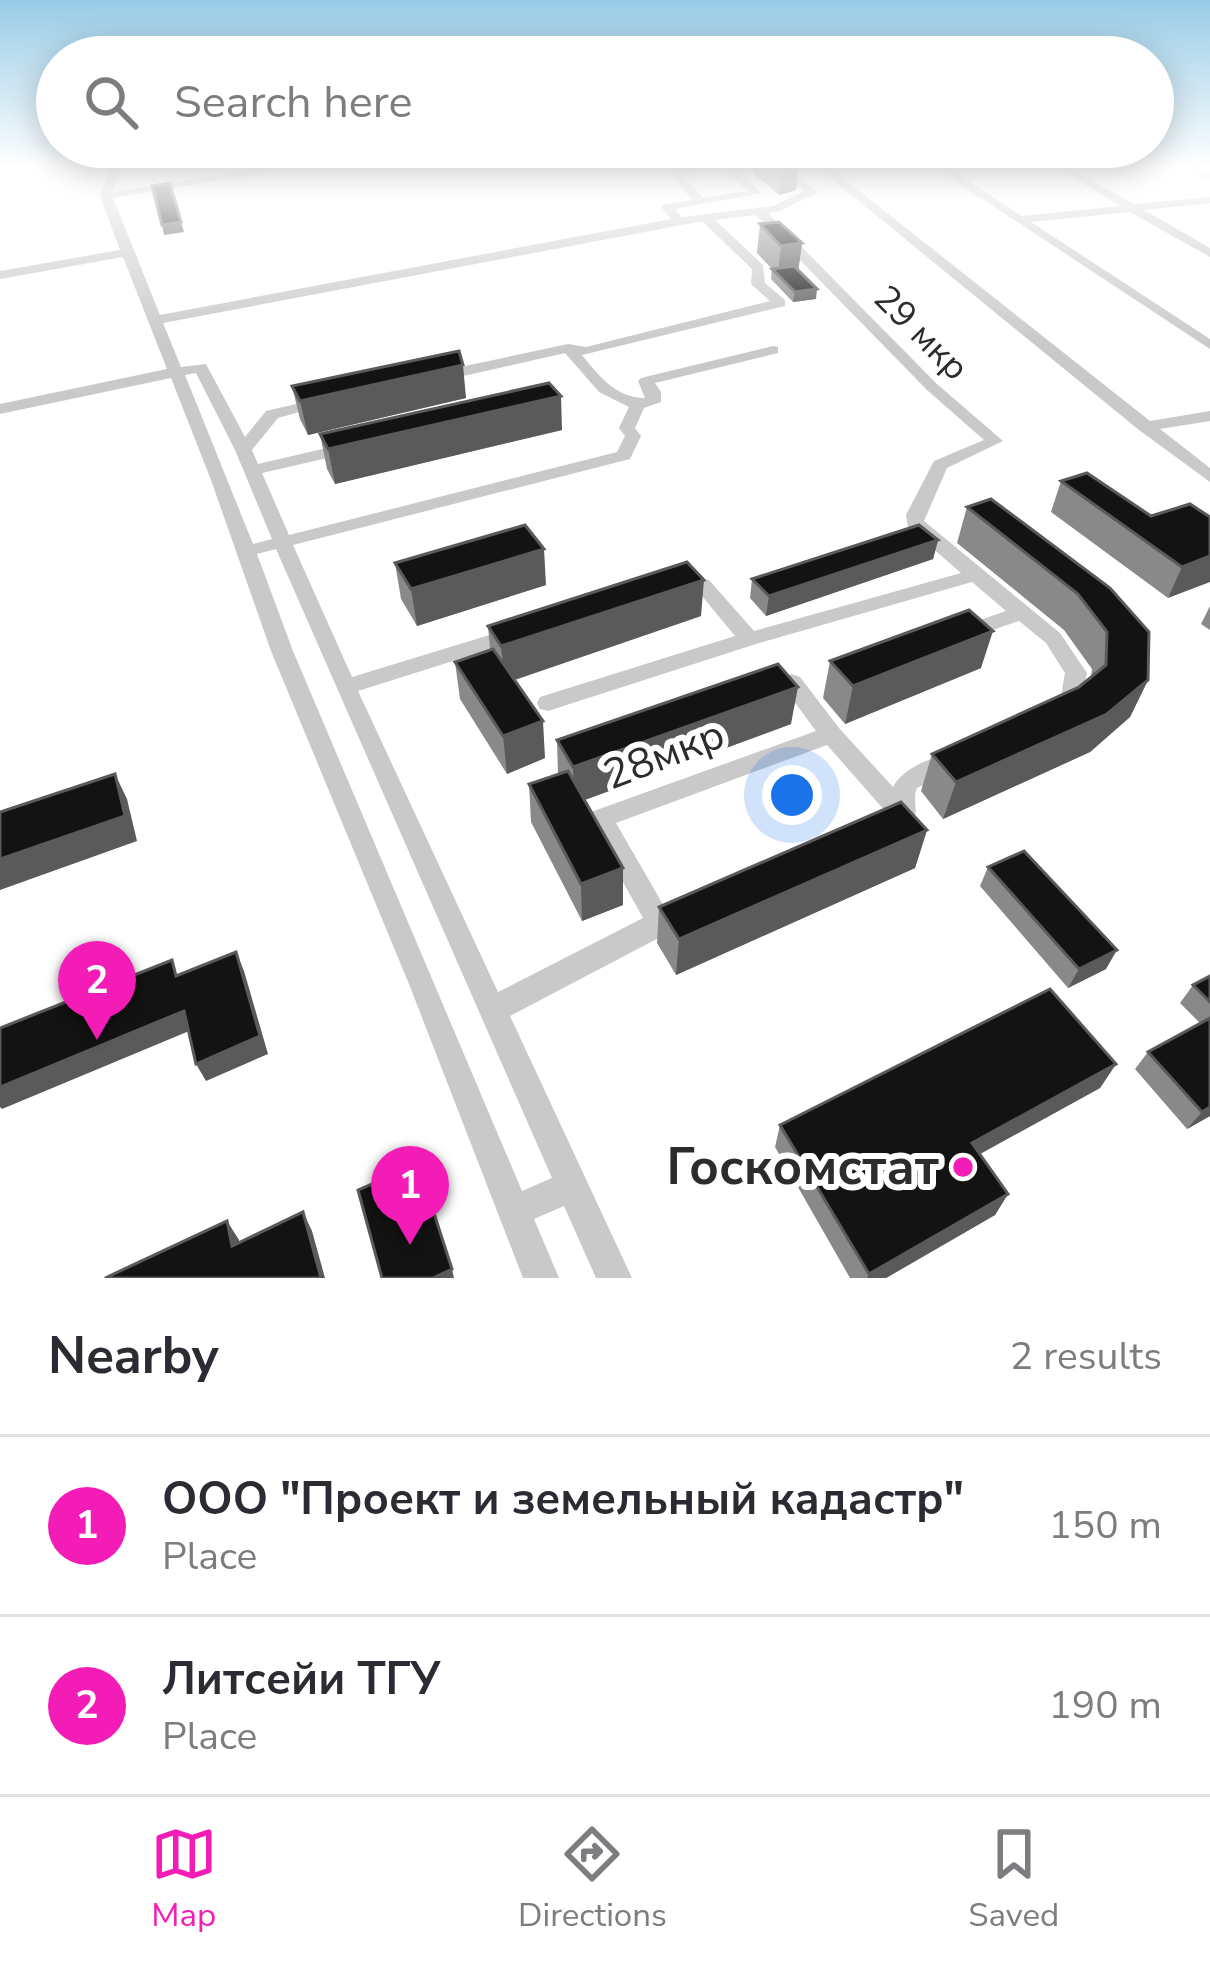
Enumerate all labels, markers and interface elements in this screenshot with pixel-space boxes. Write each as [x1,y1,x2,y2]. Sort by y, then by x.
search box [36,36,1174,168]
icon: search [78,69,144,135]
text: Search here [174,72,413,133]
street label: 29 мкр [862,274,980,392]
street label: 28мкр [595,706,733,804]
your location [762,765,822,825]
pin: 2 [58,941,136,1040]
place label: Госкомстат [667,1132,939,1202]
pin: 1 [371,1146,449,1245]
marker: Госкомстат [950,1154,976,1180]
text: Nearby [48,1321,219,1391]
text: 2 results [1010,1330,1162,1383]
text: ООО "Проект и земельный кадастр" [162,1469,964,1530]
text: 1 [75,1499,99,1552]
text: 150 m [1048,1499,1162,1552]
text: Place [162,1530,257,1583]
text: Литсейи ТГУ [162,1649,440,1710]
text: 2 [75,1679,99,1732]
text: 190 m [1048,1679,1162,1732]
text: Place [162,1710,257,1763]
tab: Map [151,1821,217,1938]
tab: Directions [518,1821,667,1938]
tab: Saved [968,1821,1059,1938]

